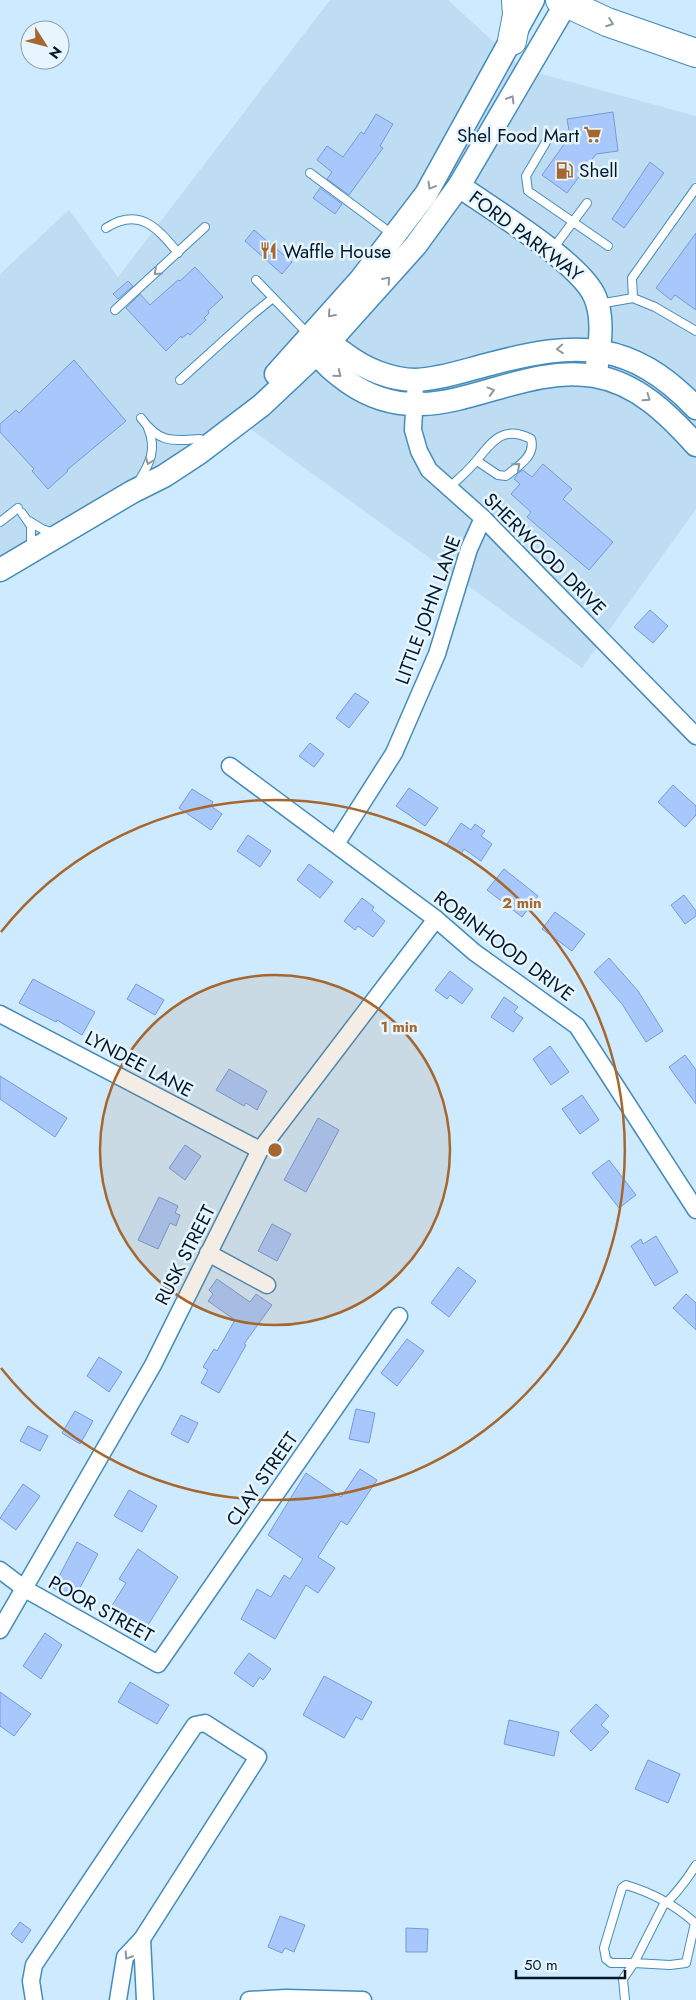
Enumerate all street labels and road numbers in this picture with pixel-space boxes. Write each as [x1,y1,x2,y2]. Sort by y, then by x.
street label: FORD PARKWAY [464,184,589,288]
street label: SHERWOOD DRIVE [478,487,612,621]
street label: LITTLE JOHN LANE [389,532,467,688]
street label: ROBINHOOD DRIVE [428,884,580,1008]
street label: LYNDEE LANE [80,1024,198,1104]
street label: RUSK STREET [148,1200,222,1310]
street label: CLAY STREET [220,1426,305,1532]
street label: POOR STREET [44,1569,159,1649]

